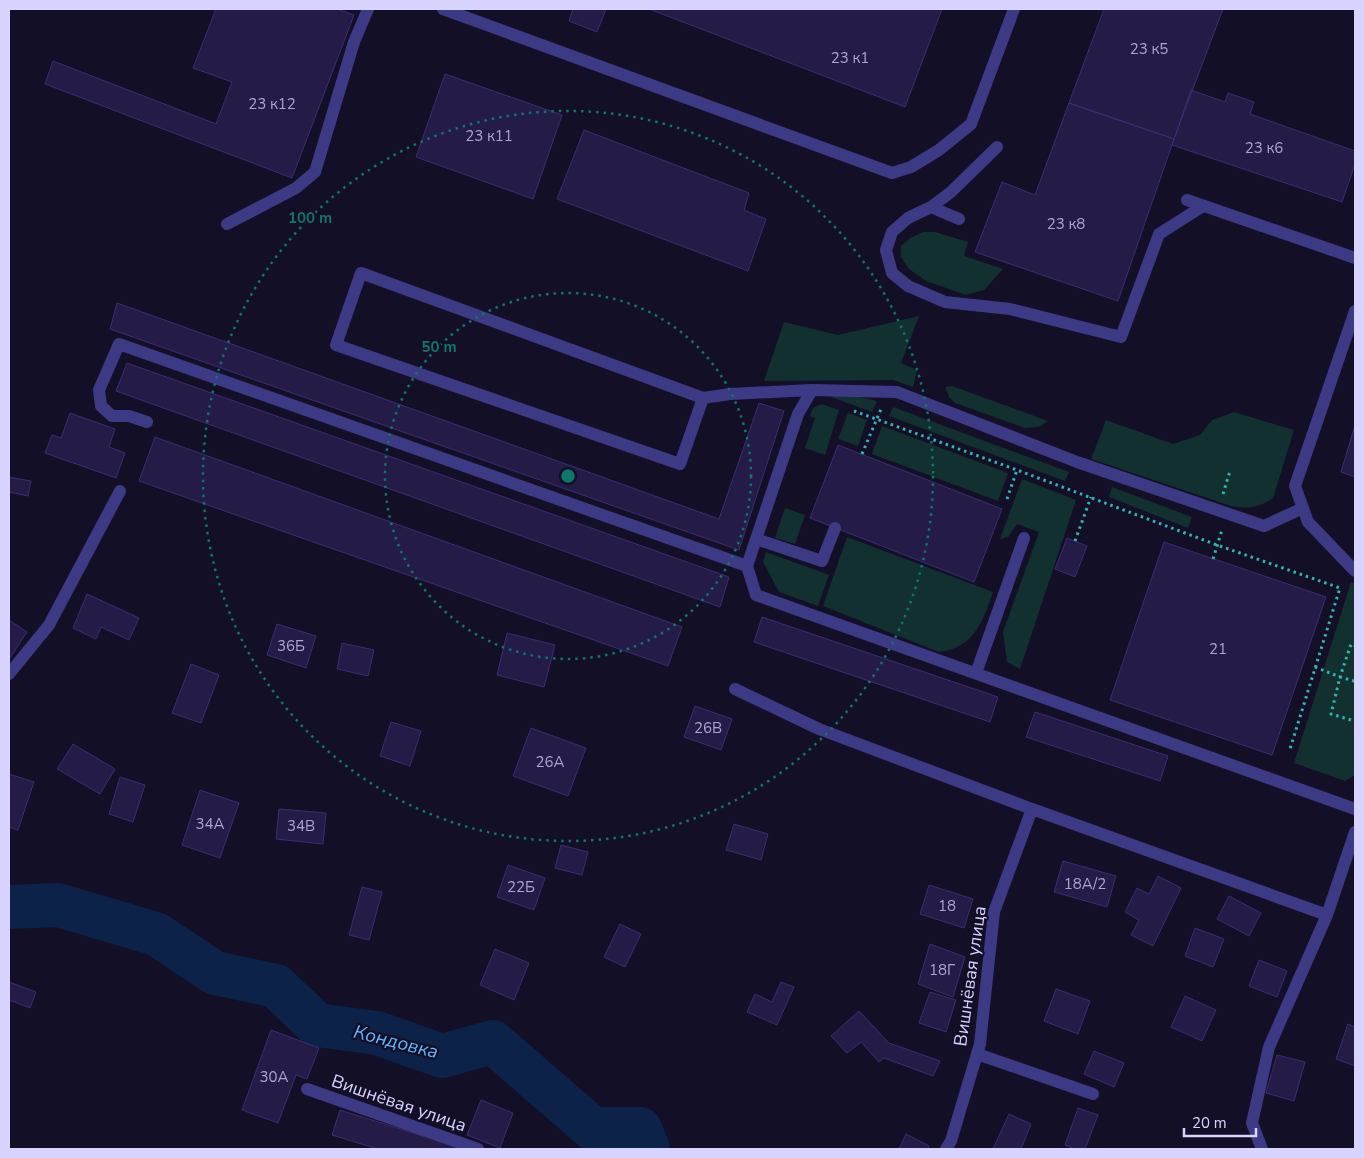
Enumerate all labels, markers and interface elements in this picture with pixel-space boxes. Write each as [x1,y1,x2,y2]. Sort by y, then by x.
house number: 23 к5 [1130,39,1168,59]
house number: 23 к1 [831,48,869,68]
house number: 23 к12 [248,94,296,114]
house number: 23 к11 [465,126,513,146]
house number: 23 к6 [1245,138,1283,158]
text: 100 m [288,208,332,228]
house number: 23 к8 [1047,214,1085,234]
text: 50 m [421,337,457,357]
centre of rings [559,467,577,485]
house number: 36Б [277,636,305,656]
house number: 21 [1209,639,1227,659]
house number: 26В [694,718,722,738]
house number: 26А [536,752,565,772]
house number: 34А [196,814,225,834]
house number: 34В [287,816,315,836]
house number: 18А/2 [1064,874,1106,894]
house number: 22Б [507,877,535,897]
house number: 18 [938,896,956,916]
street label: Вишнёвая улица [948,904,992,1048]
house number: 18Г [929,960,955,980]
water label: Кондовка [351,1019,441,1065]
house number: 30А [260,1067,289,1087]
street label: Вишнёвая улица [328,1069,470,1137]
scale bar [1184,1106,1256,1138]
text: 20 m [1192,1113,1227,1133]

